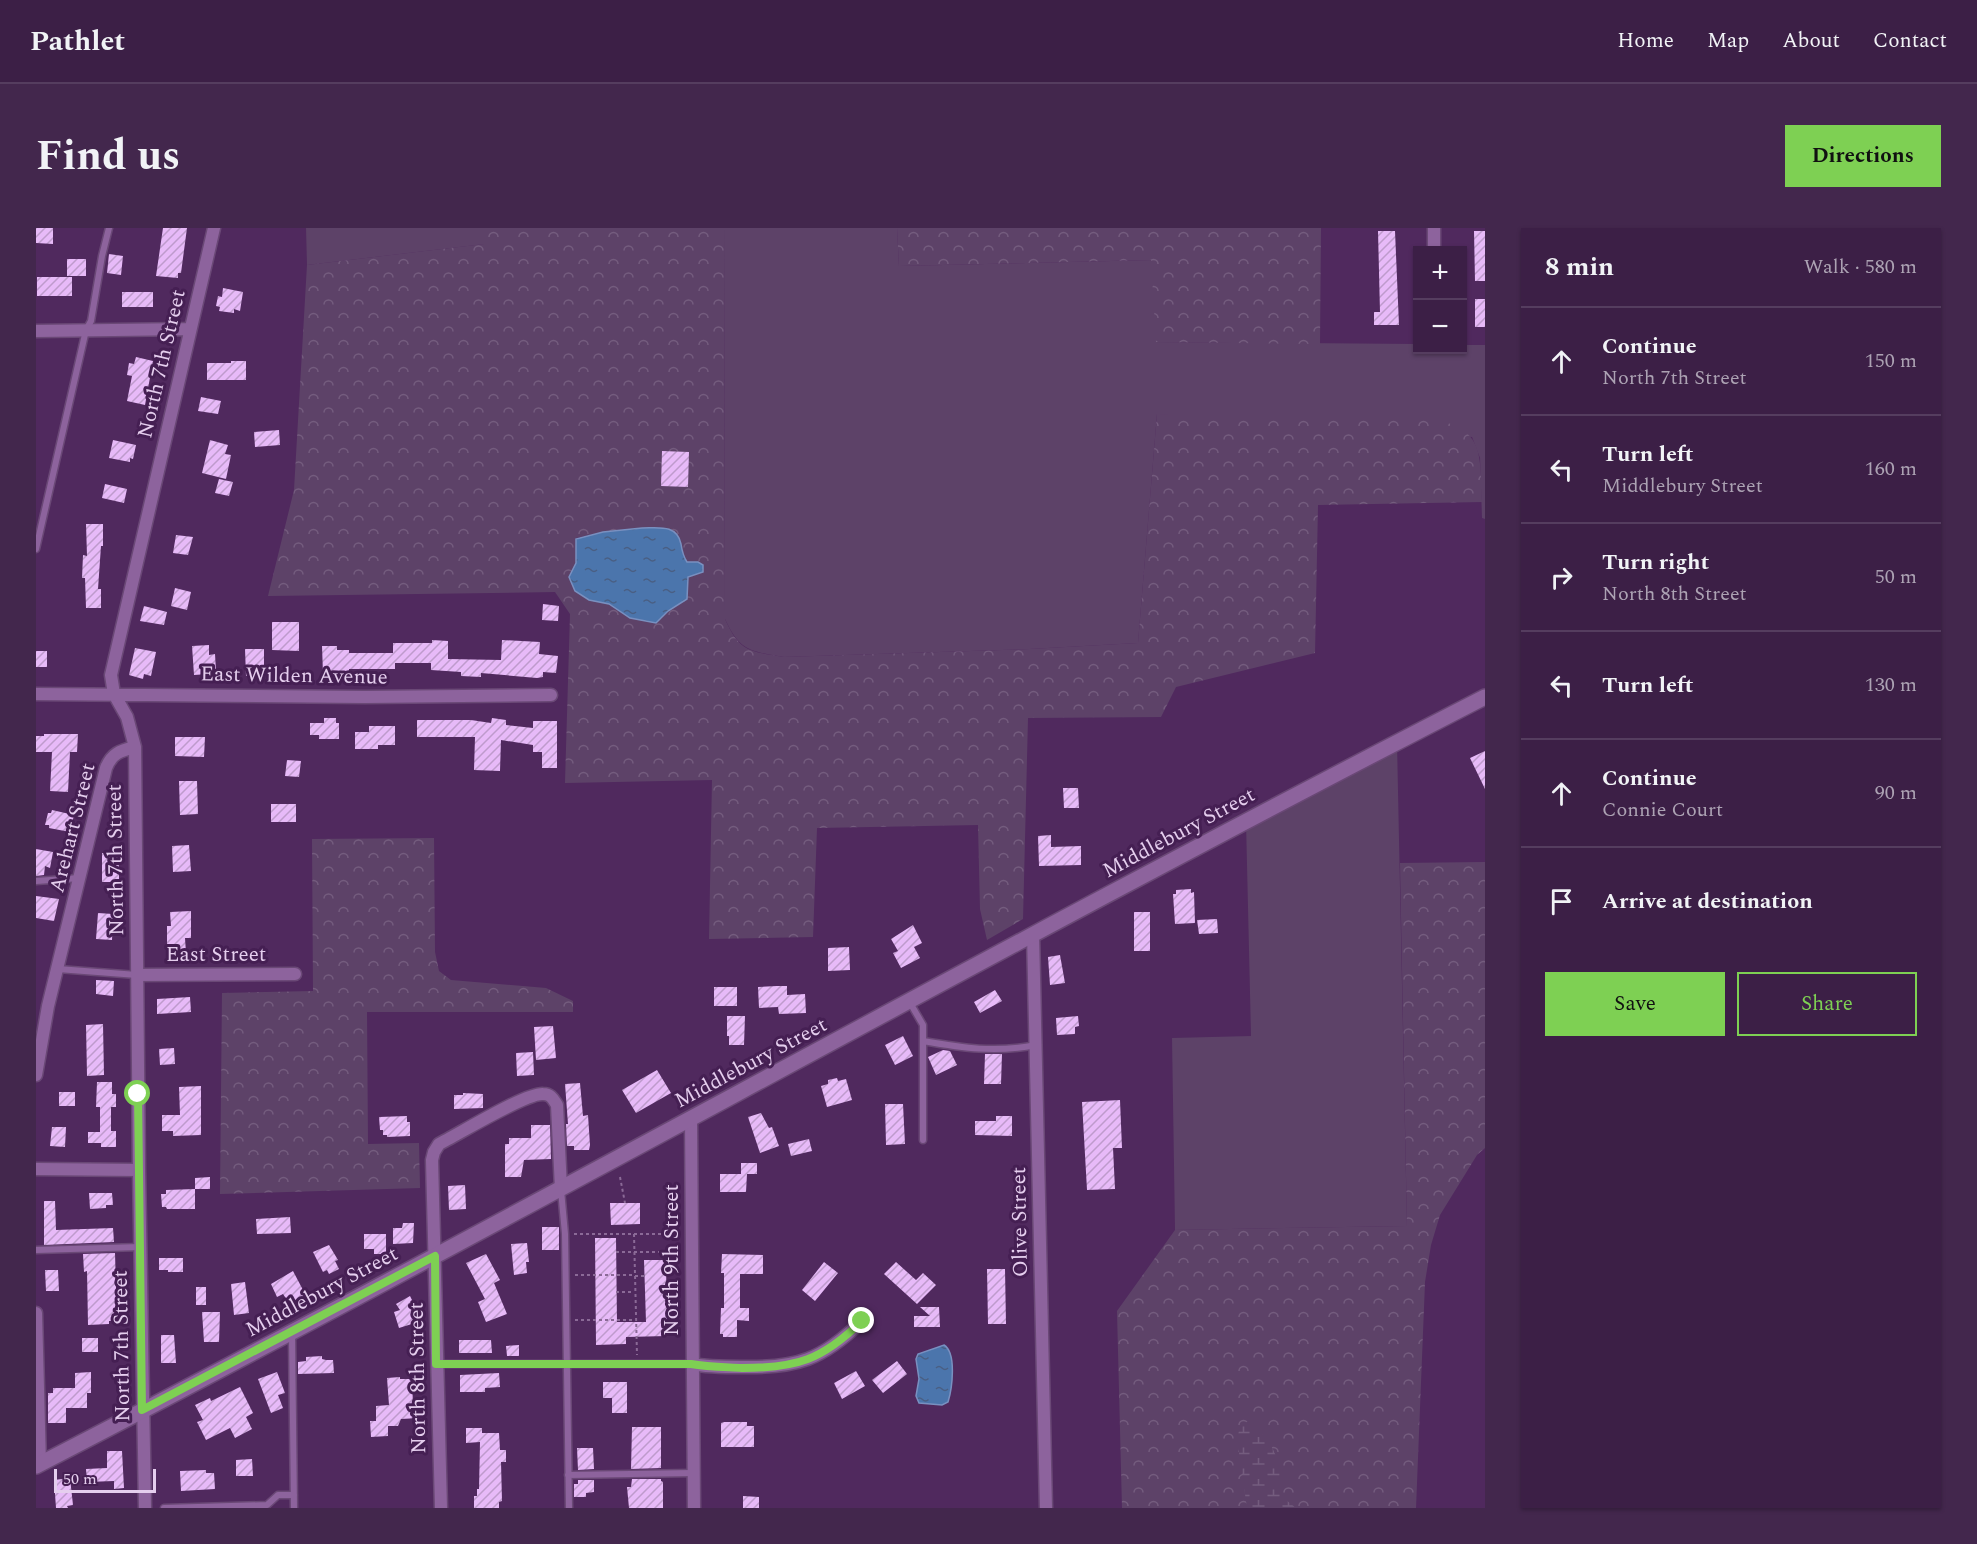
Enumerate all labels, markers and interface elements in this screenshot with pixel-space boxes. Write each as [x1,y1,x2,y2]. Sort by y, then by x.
text: Pathlet [30,20,125,63]
text: Home [1617,25,1674,57]
text: Map [1707,25,1749,57]
text: About [1782,25,1840,57]
text: Contact [1873,25,1947,57]
text: Find us [36,125,180,188]
button: Directions [1785,125,1941,187]
map controls [1413,246,1467,354]
button: + [1413,246,1467,300]
text: 8 min [1545,247,1614,287]
text: Walk · 580 m [1804,252,1917,282]
street label: North 7th Street [129,286,195,442]
button: − [1413,300,1467,354]
text: Continue [1602,330,1697,363]
icon: ahead [1545,345,1578,378]
text: 150 m [1865,346,1917,376]
text: North 7th Street [1602,363,1747,393]
text: Turn left [1602,438,1694,471]
icon: left [1545,453,1578,486]
text: 160 m [1865,454,1917,484]
text: Middlebury Street [1602,471,1763,501]
text: Turn right [1602,546,1709,579]
icon: right [1545,561,1578,594]
text: 50 m [1875,562,1917,592]
text: North 8th Street [1602,579,1747,609]
street label: East Wilden Avenue [200,658,388,694]
icon: left [1545,669,1578,702]
text: Turn left [1602,669,1694,702]
text: 130 m [1865,670,1917,700]
street label: Arehart Street [41,760,105,896]
text: Continue [1602,762,1697,795]
icon: ahead [1545,777,1578,810]
text: 90 m [1875,778,1917,808]
street label: Middlebury Street [1097,779,1261,887]
street label: North 7th Street [99,784,133,936]
text: Connie Court [1602,795,1723,825]
icon: arrive [1545,885,1578,918]
text: Arrive at destination [1602,885,1813,918]
street label: East Street [166,939,266,971]
button: Save [1545,972,1725,1036]
button: Share [1737,972,1917,1036]
street label: Middlebury Street [669,1009,833,1117]
route start [124,1080,150,1106]
street label: Olive Street [1003,1167,1037,1277]
street label: North 9th Street [656,1184,688,1336]
street label: Middlebury Street [240,1238,404,1346]
street label: North 7th Street [105,1270,139,1422]
street label: North 8th Street [401,1302,435,1454]
route end [848,1307,874,1333]
scale bar [54,1466,156,1494]
text: 50 m [63,1467,97,1491]

